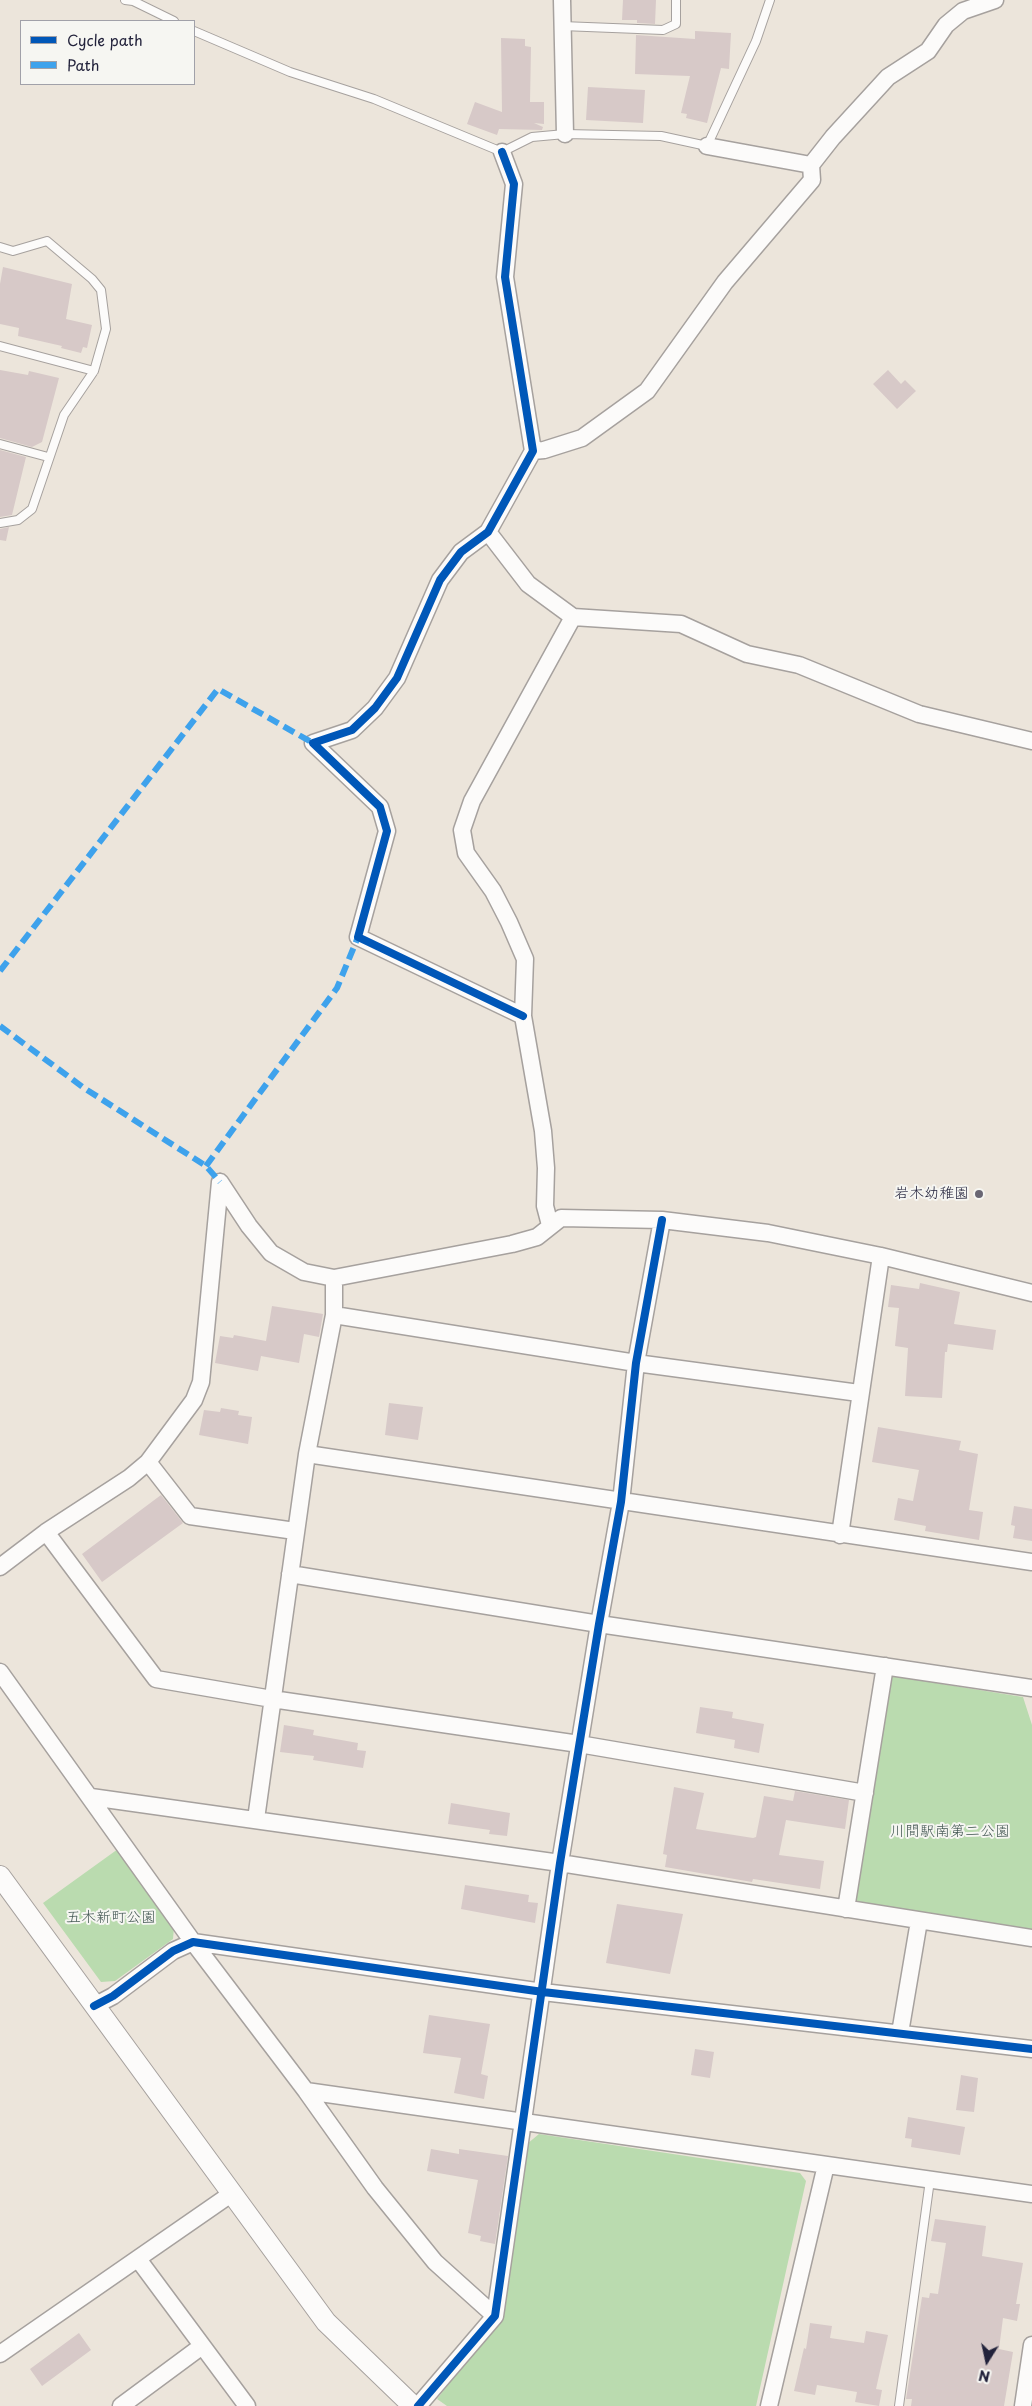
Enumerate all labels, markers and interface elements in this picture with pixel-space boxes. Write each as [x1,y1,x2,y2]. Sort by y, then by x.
legend [20,20,195,85]
text: Cycle path [67,28,143,51]
text: Path [67,53,99,76]
place label: 岩木幼稚園 [894,1185,969,1203]
marker: 岩木幼稚園 [973,1188,985,1200]
park label: 川間駅南第二公園 [890,1823,1010,1841]
park label: 五木新町公園 [66,1909,156,1927]
north arrow [962,2336,1012,2386]
text: N [977,2365,992,2388]

